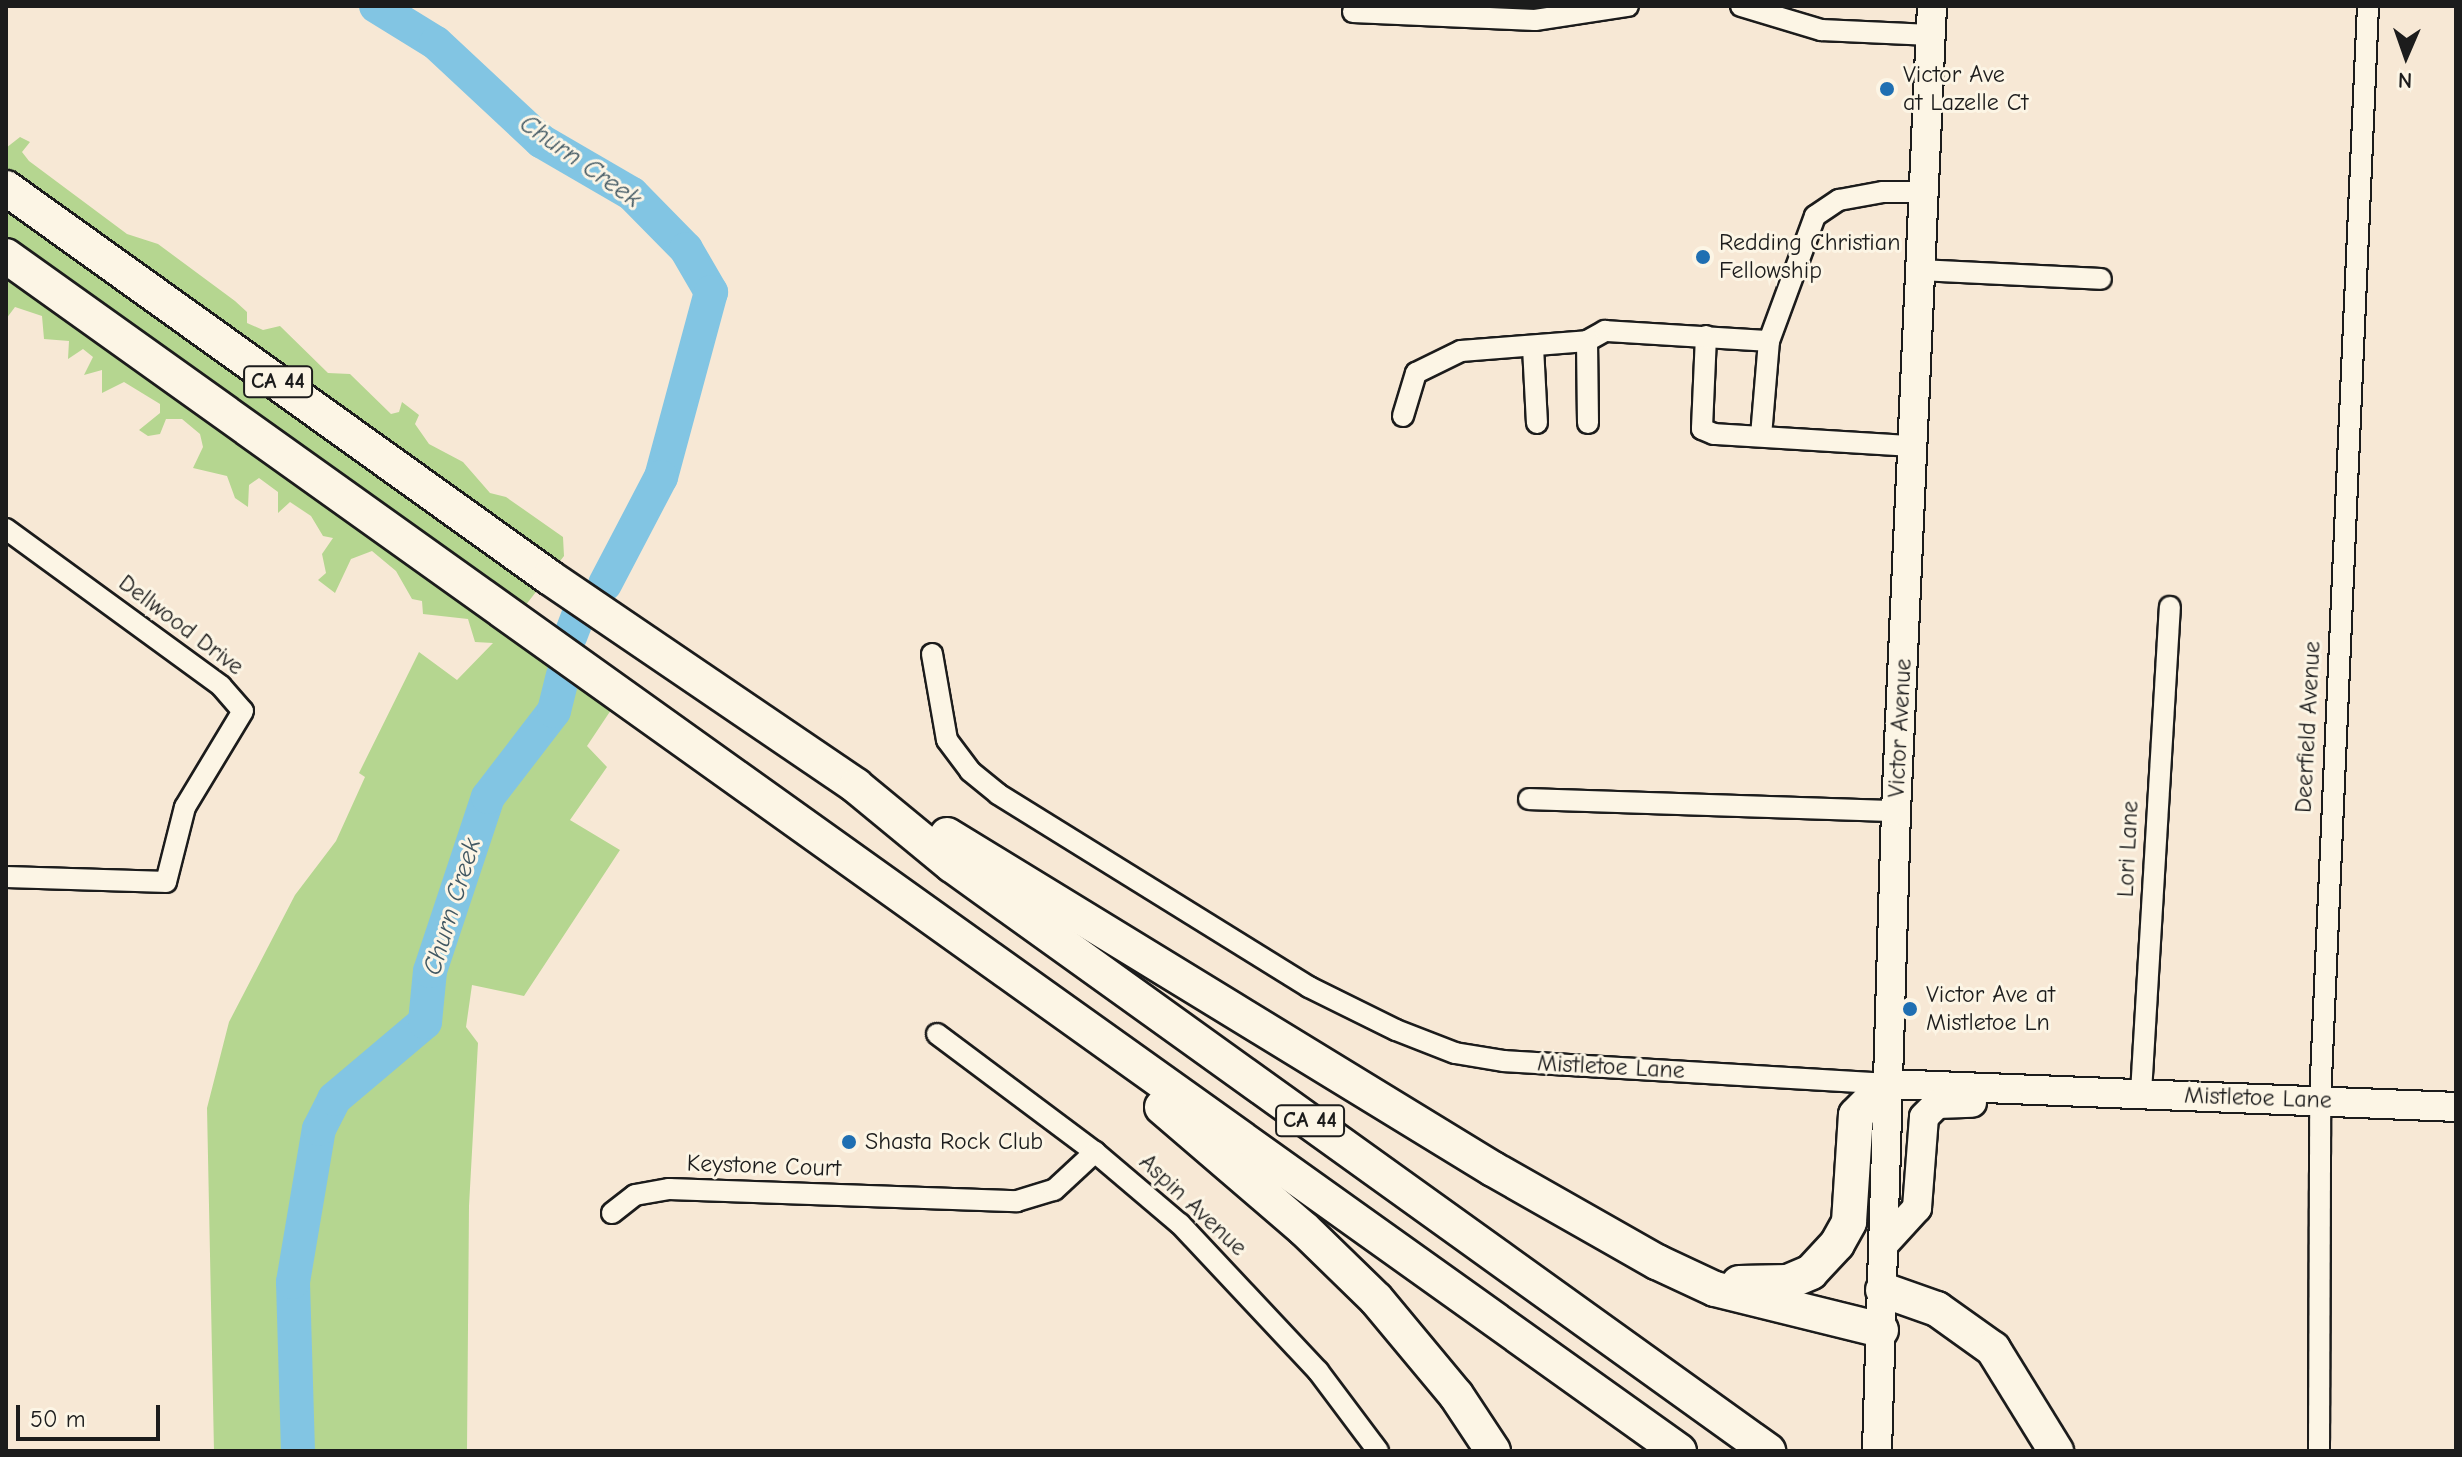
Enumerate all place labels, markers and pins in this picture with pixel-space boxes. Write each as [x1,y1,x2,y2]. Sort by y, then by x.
place label: Victor Ave at Lazelle Ct [1903,61,2028,117]
marker: Victor Ave at Lazelle Ct [1878,80,1896,98]
place label: Redding Christian Fellowship [1719,229,1900,285]
marker: Redding Christian Fellowship [1694,248,1712,266]
place label: Victor Ave at Mistletoe Ln [1926,981,2055,1037]
marker: Victor Ave at Mistletoe Ln [1901,1000,1919,1018]
place label: Shasta Rock Club [865,1128,1043,1156]
marker: Shasta Rock Club [840,1133,858,1151]

